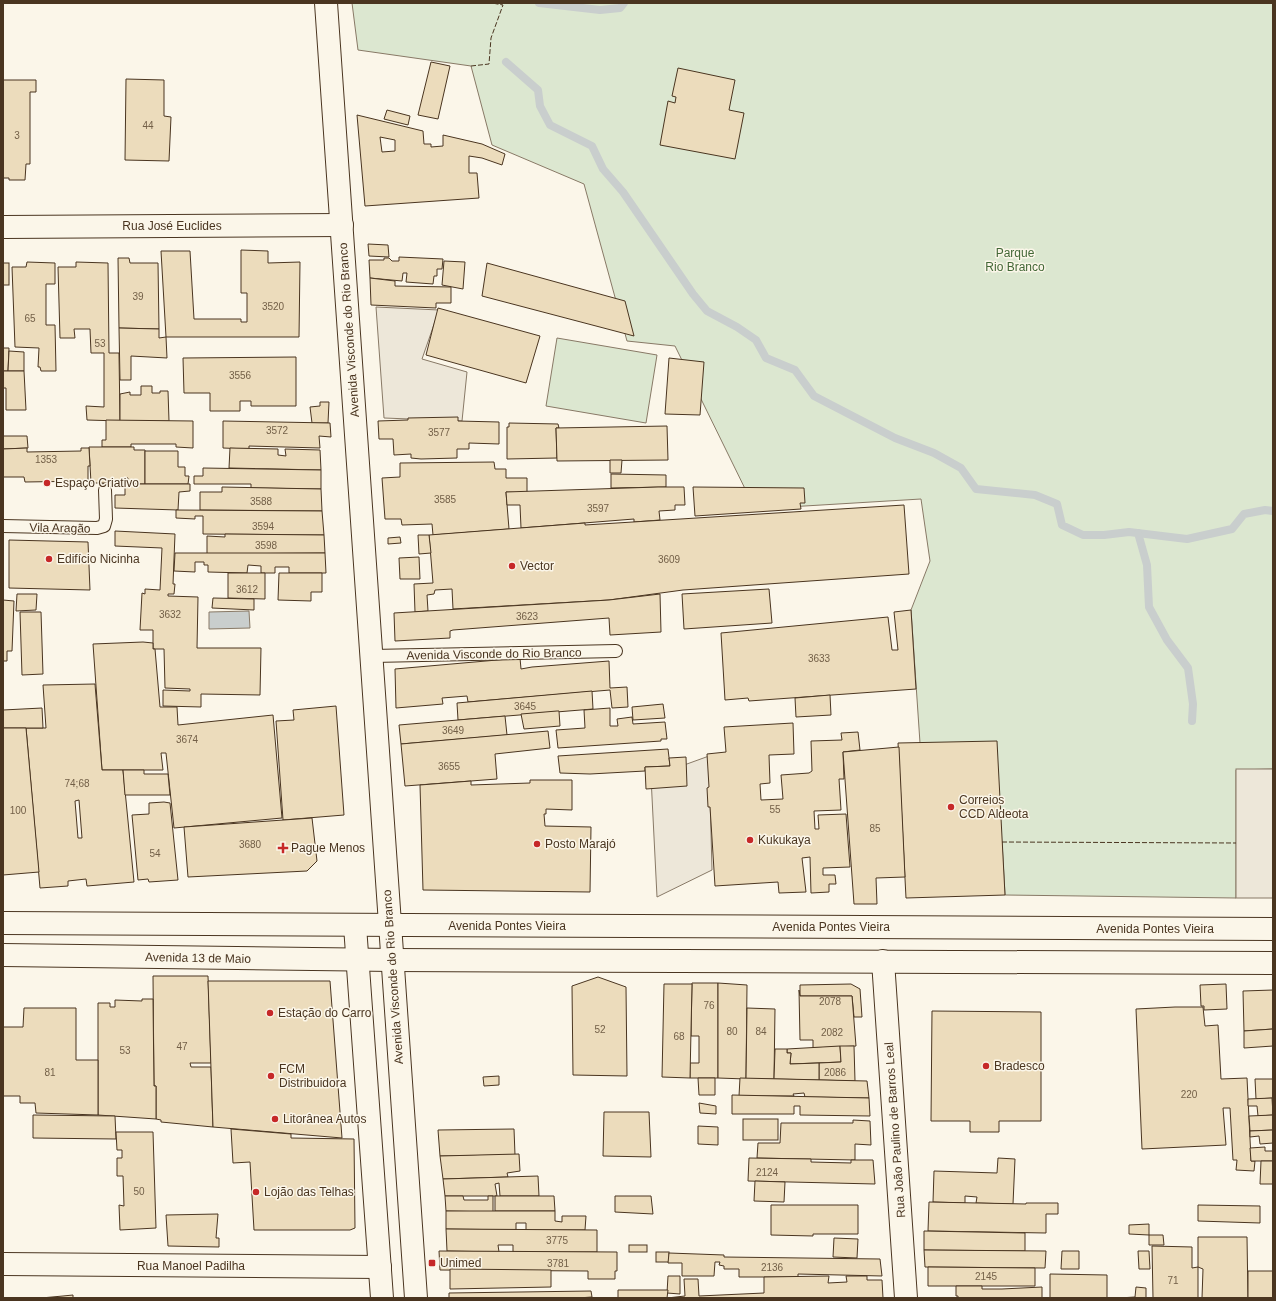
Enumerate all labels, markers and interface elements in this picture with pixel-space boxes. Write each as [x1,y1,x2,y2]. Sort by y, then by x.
house number: 44 [142,120,154,131]
house number: 3 [14,130,20,141]
street label: Rua José Euclides [122,219,222,233]
street label: Avenida Visconde do Rio Branco [336,242,362,418]
park label: Parque Rio Branco [985,246,1045,274]
house number: 39 [132,291,144,302]
house number: 3520 [262,301,285,312]
house number: 65 [24,313,36,324]
house number: 53 [94,338,106,349]
house number: 3556 [229,370,252,381]
house number: 3572 [266,425,289,436]
house number: 3577 [428,427,451,438]
house number: 1353 [35,454,58,465]
place label: Espaço Criativo [55,476,139,490]
marker: Espaço Criativo [42,478,52,488]
house number: 3585 [434,494,457,505]
house number: 3588 [250,496,273,507]
house number: 3597 [587,503,610,514]
street label: Vila Aragão [29,520,91,536]
house number: 3594 [252,521,275,532]
house number: 3598 [255,540,278,551]
place label: Edifício Nicinha [57,552,140,566]
marker: Edifício Nicinha [44,554,54,564]
house number: 3609 [658,554,681,565]
place label: Vector [520,559,554,573]
marker: Vector [507,561,517,571]
house number: 3612 [236,584,259,595]
house number: 3632 [159,609,182,620]
house number: 3623 [516,611,539,622]
street label: Avenida Visconde do Rio Branco [406,645,582,663]
house number: 3633 [808,653,831,664]
house number: 3645 [514,701,537,712]
house number: 3649 [442,725,465,736]
house number: 3674 [176,734,199,745]
house number: 3655 [438,761,461,772]
house number: 74;68 [64,778,90,789]
place label: Correios CCD Aldeota [959,793,1029,821]
marker: Correios CCD Aldeota [946,802,956,812]
house number: 55 [769,804,781,815]
house number: 100 [10,805,27,816]
house number: 85 [869,823,881,834]
place label: Kukukaya [758,833,811,847]
marker: Kukukaya [745,835,755,845]
place label: Posto Marajó [545,837,616,851]
house number: 3680 [239,839,262,850]
marker: Posto Marajó [532,839,542,849]
place label: Pague Menos [291,841,365,855]
marker: Pague Menos [278,843,288,853]
house number: 54 [149,848,161,859]
street label: Avenida Visconde do Rio Branco [380,889,406,1065]
street label: Avenida Pontes Vieira [448,919,566,933]
street label: Avenida Pontes Vieira [772,920,890,934]
street label: Avenida Pontes Vieira [1096,922,1214,936]
street label: Avenida 13 de Maio [145,950,251,966]
house number: 2078 [819,996,842,1007]
house number: 76 [703,1000,715,1011]
place label: Estação do Carro [278,1006,372,1020]
marker: Estação do Carro [265,1008,275,1018]
house number: 52 [594,1024,606,1035]
house number: 80 [726,1026,738,1037]
house number: 84 [755,1026,767,1037]
house number: 2082 [821,1027,844,1038]
house number: 68 [673,1031,685,1042]
house number: 47 [176,1041,188,1052]
street label: Rua João Paulino de Barros Leal [882,1042,908,1218]
house number: 53 [119,1045,131,1056]
place label: Bradesco [994,1059,1045,1073]
marker: Bradesco [981,1061,991,1071]
place label: FCM Distribuidora [279,1062,347,1090]
house number: 81 [44,1067,56,1078]
house number: 2086 [824,1067,847,1078]
marker: FCM Distribuidora [266,1071,276,1081]
house number: 220 [1181,1089,1198,1100]
place label: Litorânea Autos [283,1112,366,1126]
marker: Litorânea Autos [270,1114,280,1124]
house number: 2124 [756,1167,779,1178]
place label: Lojão das Telhas [264,1185,354,1199]
house number: 50 [133,1186,145,1197]
marker: Lojão das Telhas [251,1187,261,1197]
house number: 3775 [546,1235,569,1246]
place label: Unimed [440,1256,481,1270]
marker: Unimed [427,1258,437,1268]
house number: 3781 [547,1258,570,1269]
street label: Rua Manoel Padilha [137,1259,245,1273]
house number: 2136 [761,1262,784,1273]
house number: 2145 [975,1271,998,1282]
house number: 71 [1167,1275,1179,1286]

